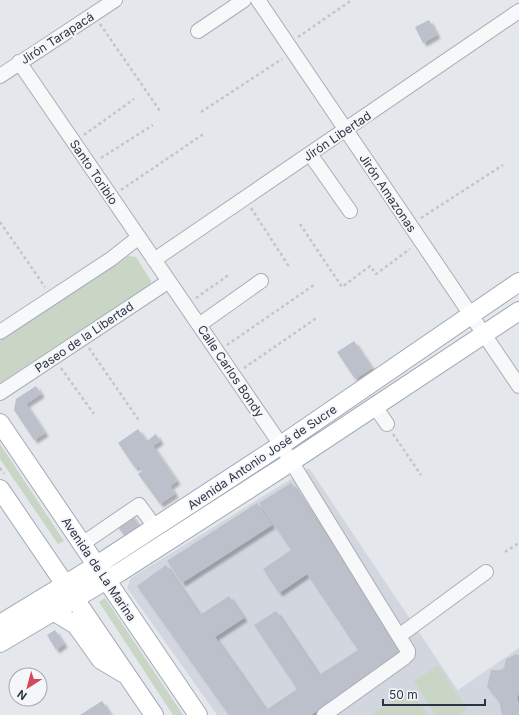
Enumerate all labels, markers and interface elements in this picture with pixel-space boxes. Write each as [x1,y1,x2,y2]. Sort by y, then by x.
street label: Jirón Tarapacá [17,9,97,67]
street label: Jirón Libertad [300,108,374,164]
street label: Santo Toribio [67,137,121,207]
street label: Jirón Amazonas [356,151,420,235]
street label: Paseo de la Libertad [32,298,136,376]
street label: Calle Carlos Bondy [195,322,268,420]
street label: Avenida Antonio José de Sucre [185,401,339,513]
street label: Avenida de La Marina [59,514,139,624]
north arrow [8,667,48,707]
scale bar [383,681,485,707]
text: N [15,687,30,703]
text: 50 m [389,687,418,702]

